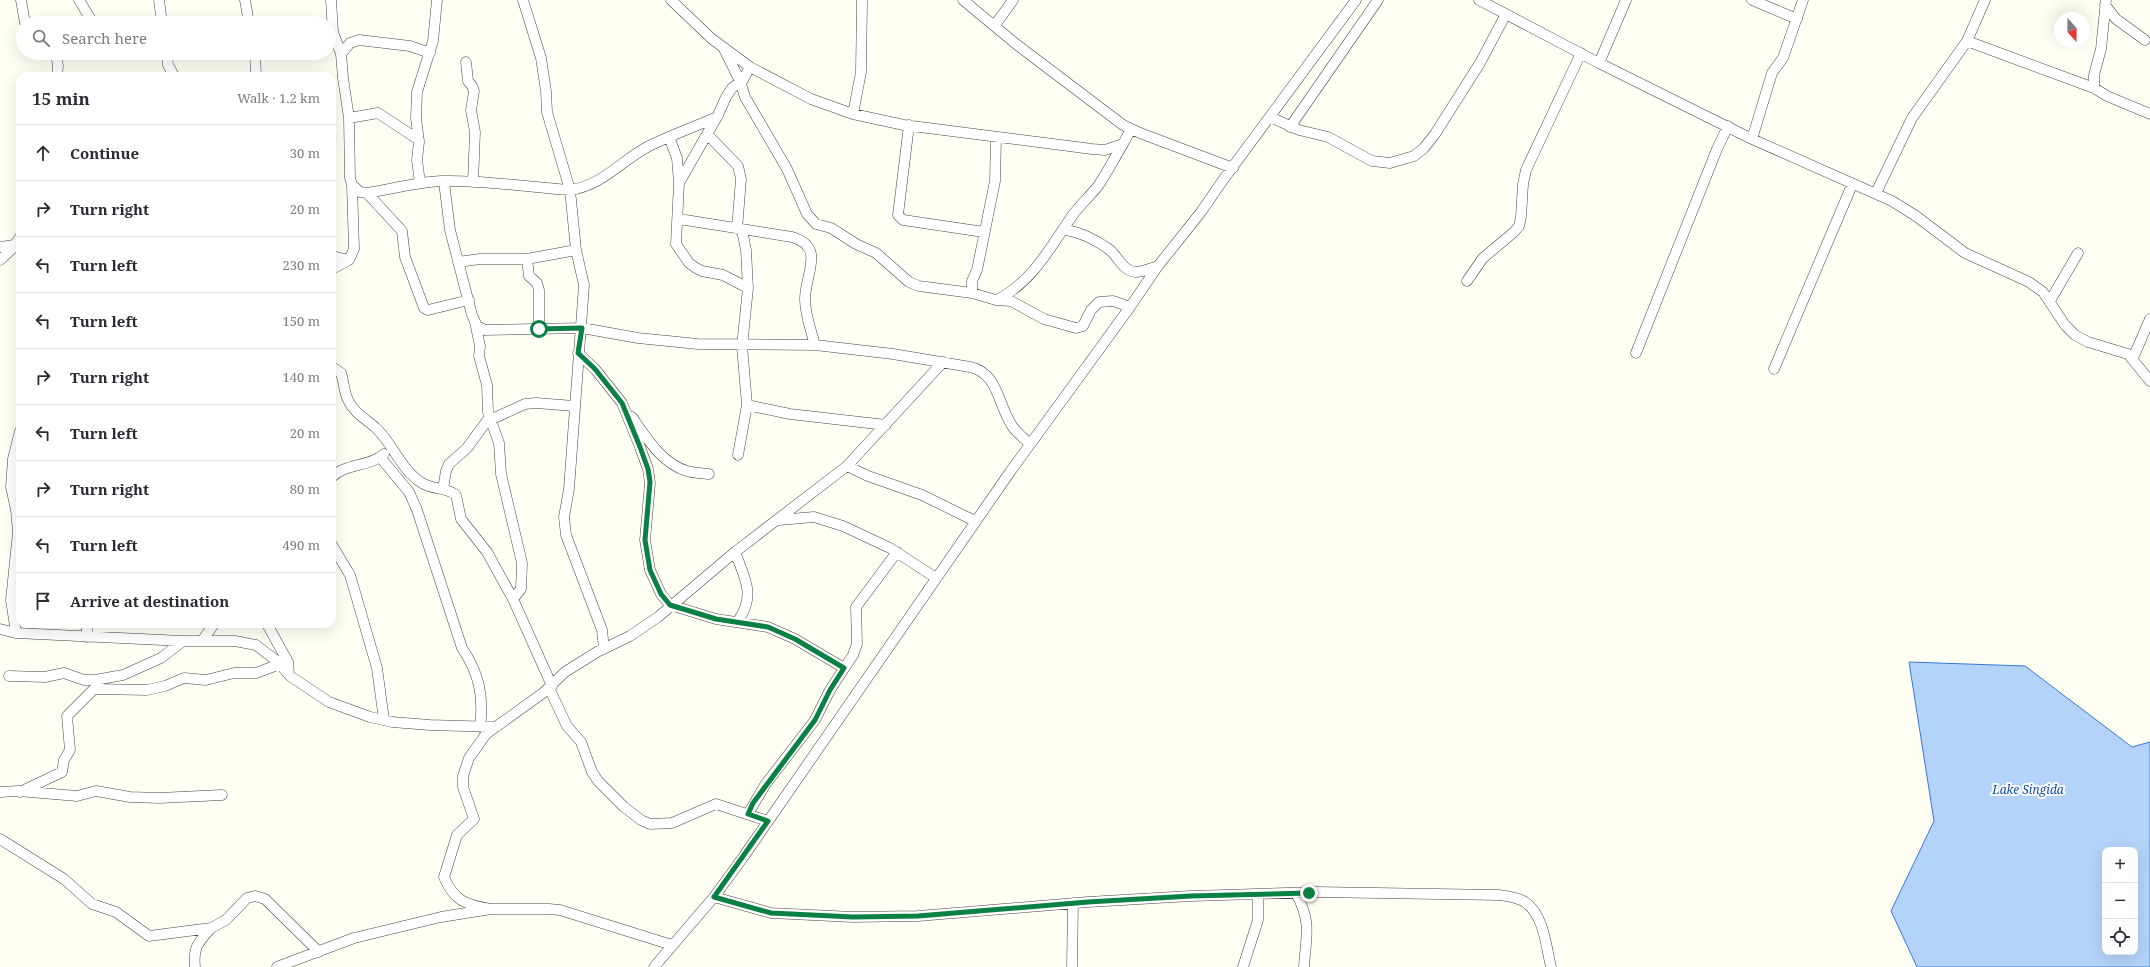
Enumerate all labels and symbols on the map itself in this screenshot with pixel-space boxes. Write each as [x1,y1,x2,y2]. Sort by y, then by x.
north arrow [2054,12,2090,48]
route start [530,320,548,338]
water label: Lake Singida [1991,781,2064,798]
route end [1300,884,1318,902]

